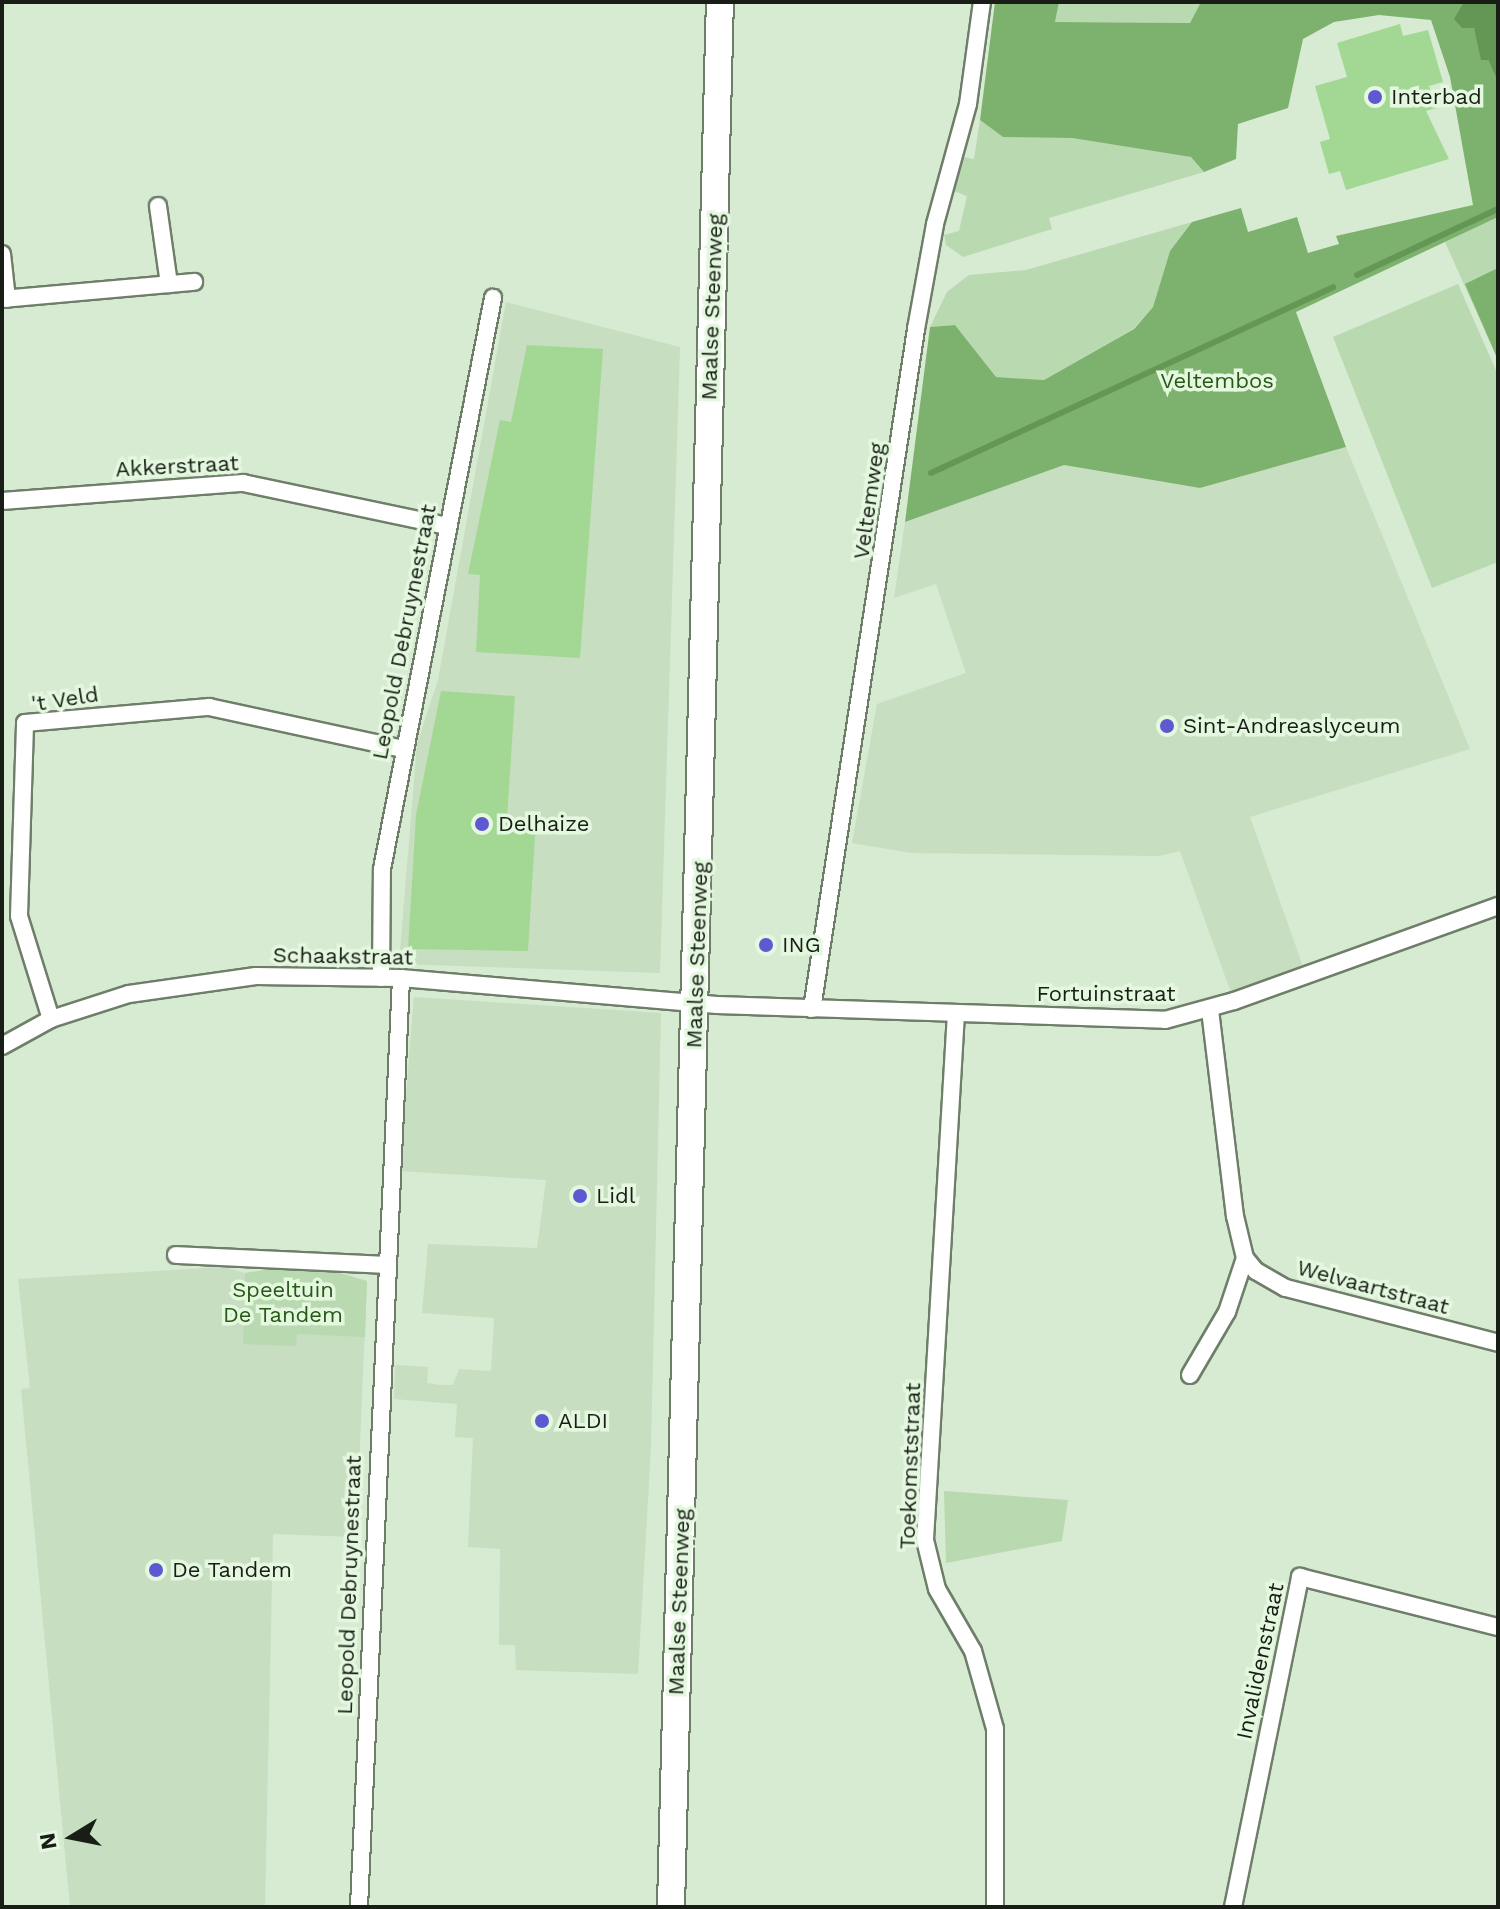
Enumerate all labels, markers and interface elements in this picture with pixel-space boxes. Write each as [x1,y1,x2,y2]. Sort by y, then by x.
place label: Interbad [1391,84,1482,110]
marker: Interbad [1366,88,1384,106]
street label: Maalse Steenweg [696,213,728,401]
park label: Veltembos [1160,368,1274,394]
street label: Veltemweg [848,441,890,561]
street label: Akkerstraat [115,450,239,482]
street label: Leopold Debruynestraat [366,502,442,762]
street label: 't Veld [29,681,101,717]
place label: Sint-Andreaslyceum [1183,713,1400,739]
marker: Sint-Andreaslyceum [1158,717,1176,735]
place label: Delhaize [498,811,589,837]
marker: Delhaize [473,815,491,833]
street label: Maalse Steenweg [681,861,713,1049]
place label: ING [782,932,821,958]
marker: ING [757,936,775,954]
street label: Schaakstraat [273,942,413,970]
street label: Fortuinstraat [1036,981,1176,1007]
place label: Lidl [596,1183,636,1209]
marker: Lidl [571,1187,589,1205]
street label: Welvaartstraat [1294,1254,1452,1320]
park label: Speeltuin De Tandem [223,1276,343,1328]
street label: Toekomststraat [894,1382,926,1550]
place label: ALDI [558,1408,608,1434]
marker: ALDI [533,1412,551,1430]
street label: Leopold Debruynestraat [331,1455,367,1715]
street label: Maalse Steenweg [663,1508,695,1696]
place label: De Tandem [172,1557,293,1583]
marker: De Tandem [147,1561,165,1579]
street label: Invalidenstraat [1231,1580,1289,1742]
north arrow [32,1797,112,1877]
text: N [34,1831,62,1851]

